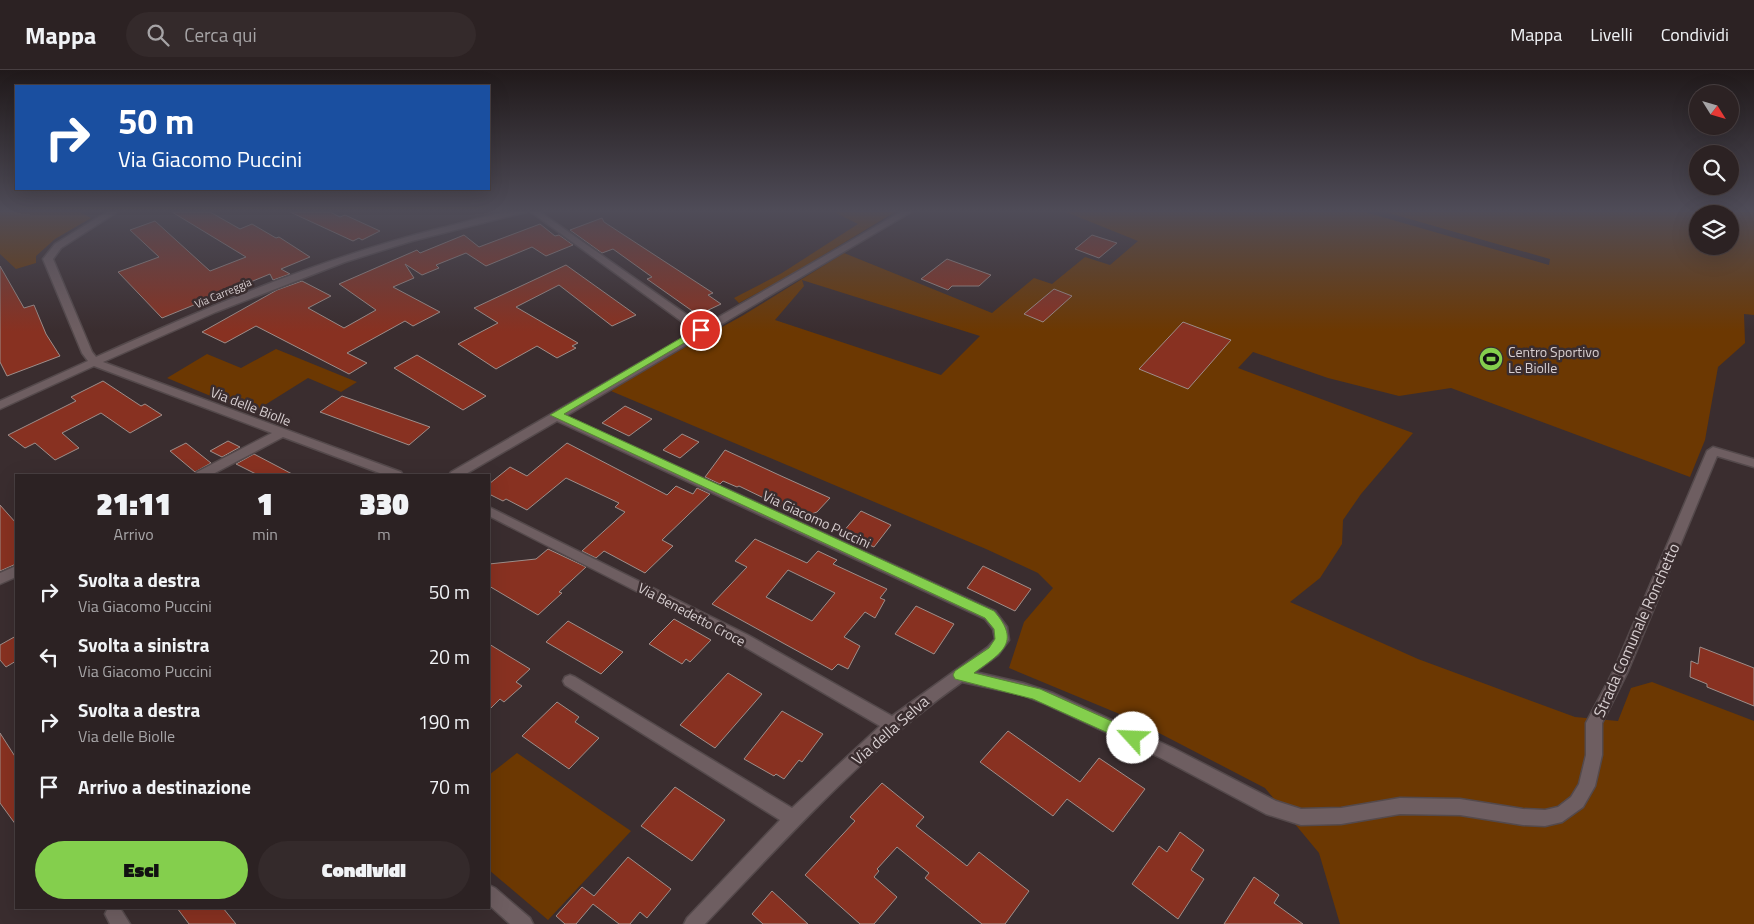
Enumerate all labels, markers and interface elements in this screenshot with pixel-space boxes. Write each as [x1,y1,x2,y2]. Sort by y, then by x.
search box [126,12,476,57]
text: Mappa [25,17,96,53]
text: Cerca qui [184,20,257,49]
icon: search [144,21,172,49]
text: Mappa [1510,21,1562,48]
text: Livelli [1590,21,1633,48]
text: Condividi [1661,21,1729,48]
north arrow [1689,85,1739,135]
map controls [1689,85,1739,255]
text: 50 m [118,94,194,148]
icon: right [35,105,100,170]
text: Via Giacomo Puccini [118,142,302,176]
button: search [1689,145,1739,195]
button: layers [1689,205,1739,255]
street label: Via Carreggia [192,274,254,312]
pin [680,309,722,351]
icon: arrive [687,316,715,344]
place label: Centro Sportivo Le Biolle [1508,341,1599,378]
sports icon: Centro Sportivo Le Biolle [1478,346,1504,372]
street label: Via delle Biolle [208,381,294,431]
text: 21:11 [96,481,171,527]
text: 1 [257,481,273,527]
text: 330 [359,481,409,527]
street label: Via Giacomo Puccini [759,485,875,553]
text: Arrivo [114,522,154,546]
text: min [252,522,278,546]
text: m [377,522,391,546]
street label: Strada Comunale Ronchetto [1587,539,1685,721]
text: Svolta a destra [78,565,200,594]
text: 50 m [429,577,470,606]
street label: Via Benedetto Croce [635,577,749,651]
icon: right [35,578,63,606]
text: Via Giacomo Puccini [78,594,212,618]
text: Svolta a sinistra [78,630,209,659]
text: 20 m [429,642,470,671]
icon: left [35,643,63,671]
text: Via Giacomo Puccini [78,659,212,683]
street label: Via della Selva [846,689,934,771]
text: Svolta a destra [78,695,200,724]
text: 190 m [418,707,470,736]
icon: right [35,708,63,736]
position arrow [1106,711,1158,763]
text: Via delle Biolle [78,724,175,748]
text: Arrivo a destinazione [78,772,251,801]
text: 70 m [429,772,470,801]
icon: arrive [35,773,63,801]
button: Esci [35,841,248,899]
button: Condividi [258,841,470,899]

